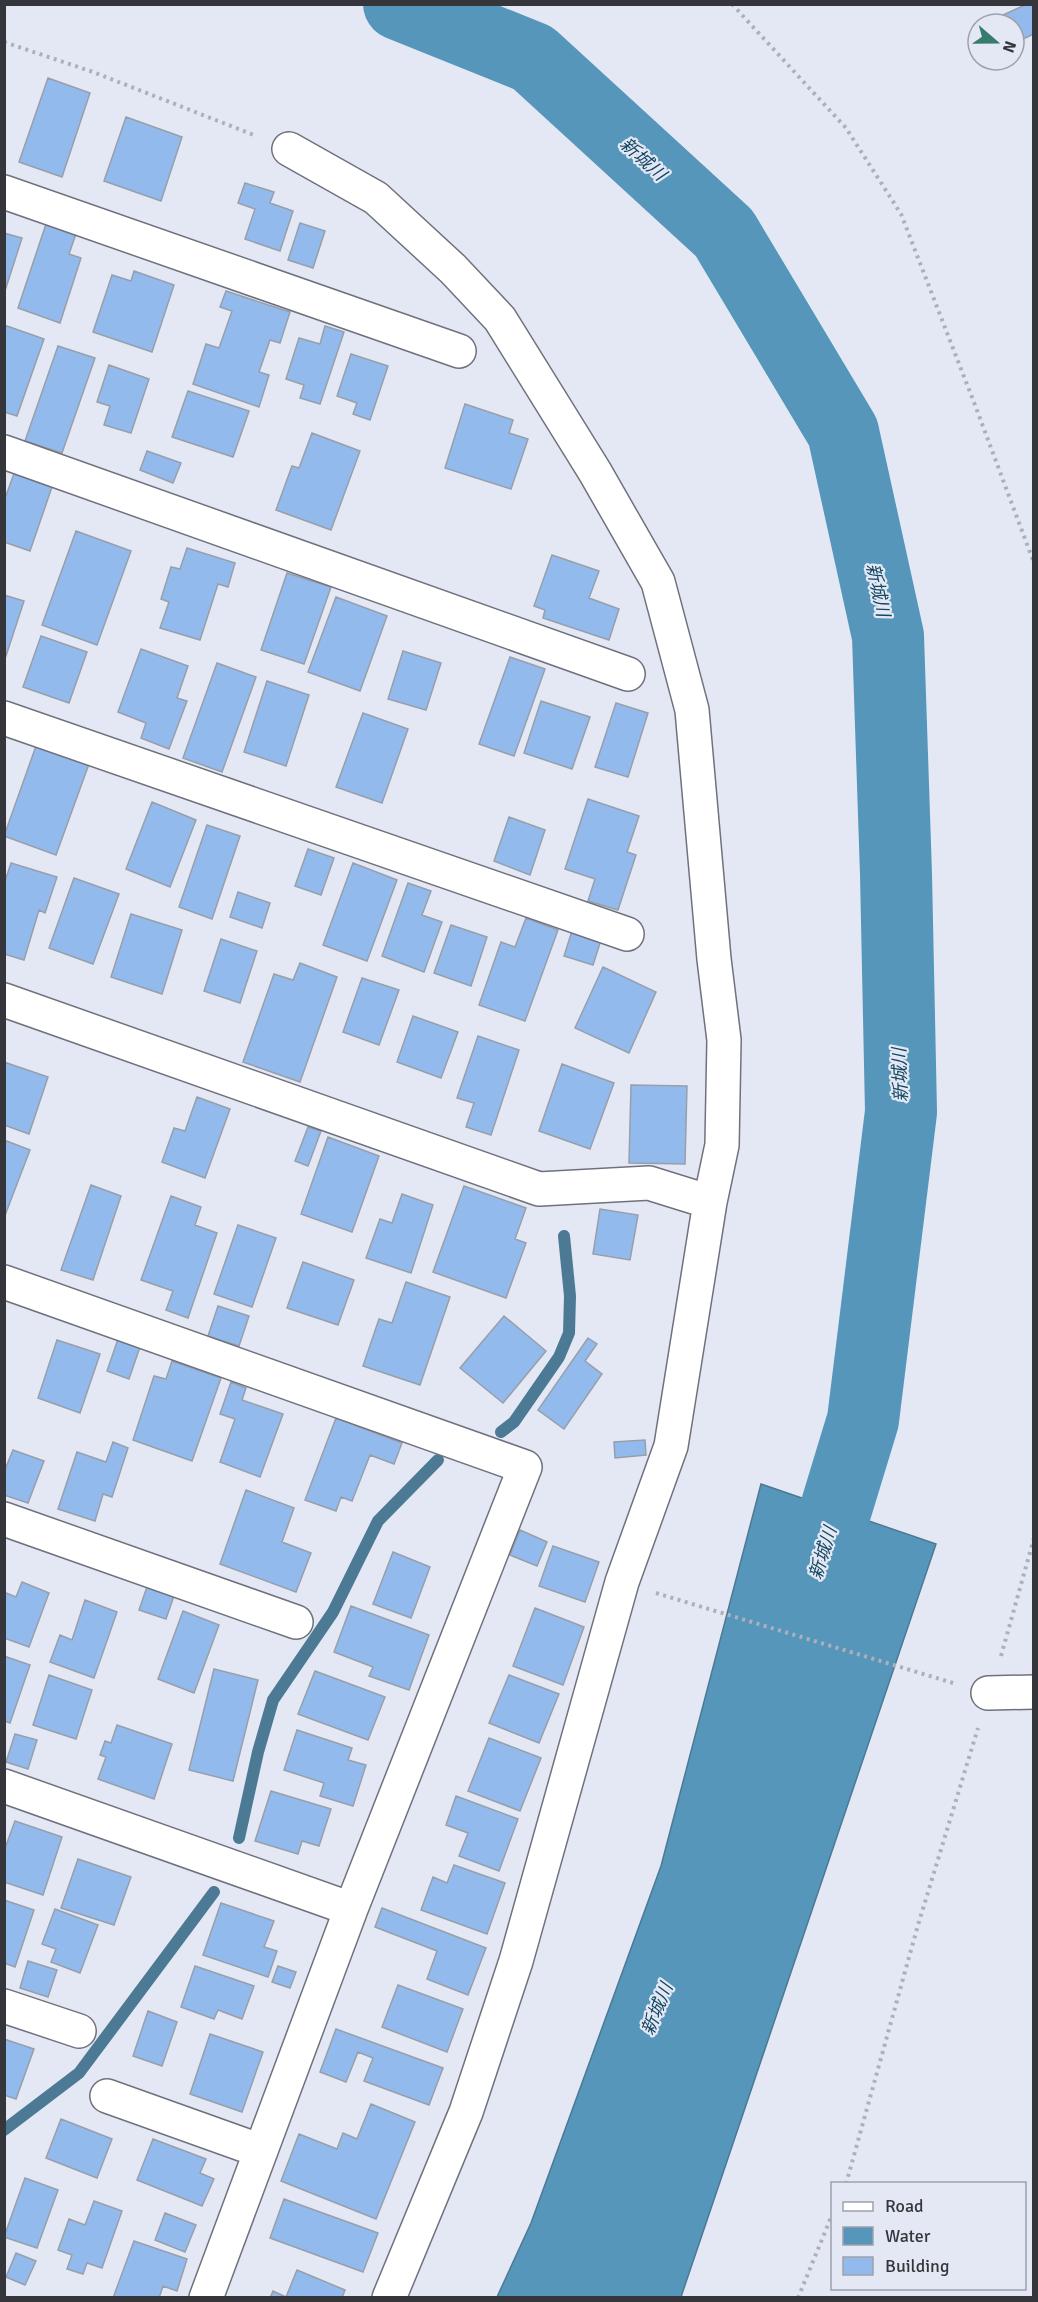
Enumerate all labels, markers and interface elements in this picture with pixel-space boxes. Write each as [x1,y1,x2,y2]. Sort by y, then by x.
north arrow [966,12,1026,72]
text: N [998,38,1020,55]
water label: 新城川 [616,133,672,187]
water label: 新城川 [862,561,895,621]
water label: 新城川 [888,1046,912,1102]
water label: 新城川 [805,1522,842,1582]
water label: 新城川 [637,1978,678,2038]
legend [831,2182,1026,2290]
text: Road [885,2195,924,2217]
text: Water [885,2225,931,2247]
text: Building [885,2255,949,2277]

